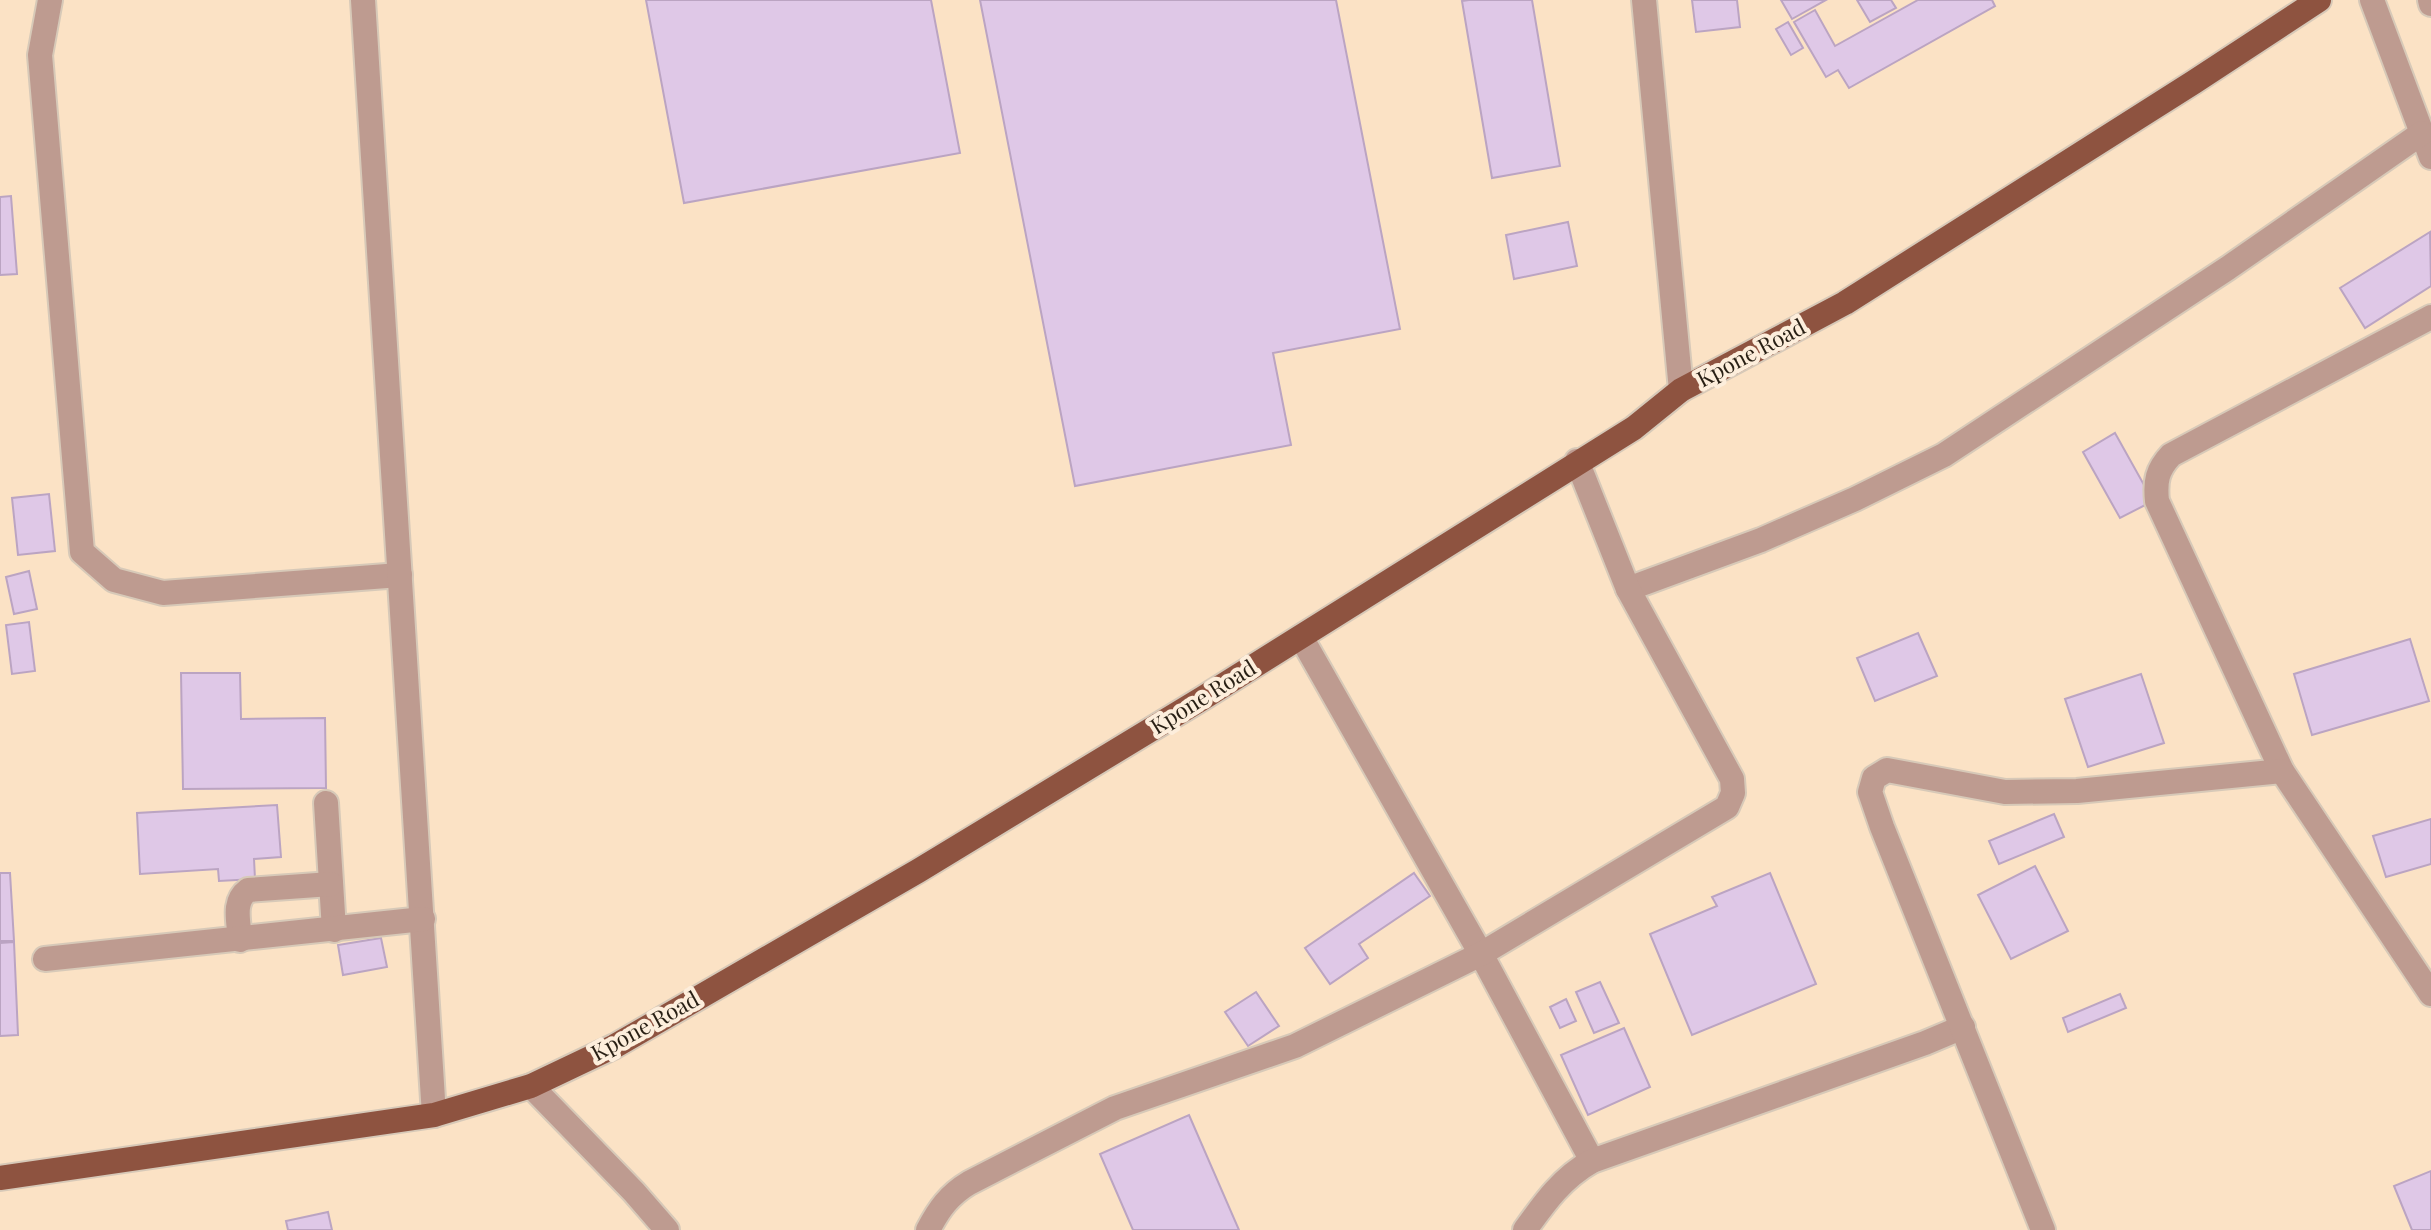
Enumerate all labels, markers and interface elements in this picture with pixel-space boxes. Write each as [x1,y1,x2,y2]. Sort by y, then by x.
street label: Kpone Road [1691,311,1810,393]
street label: Kpone Road [1144,652,1261,740]
street label: Kpone Road [585,983,704,1067]

